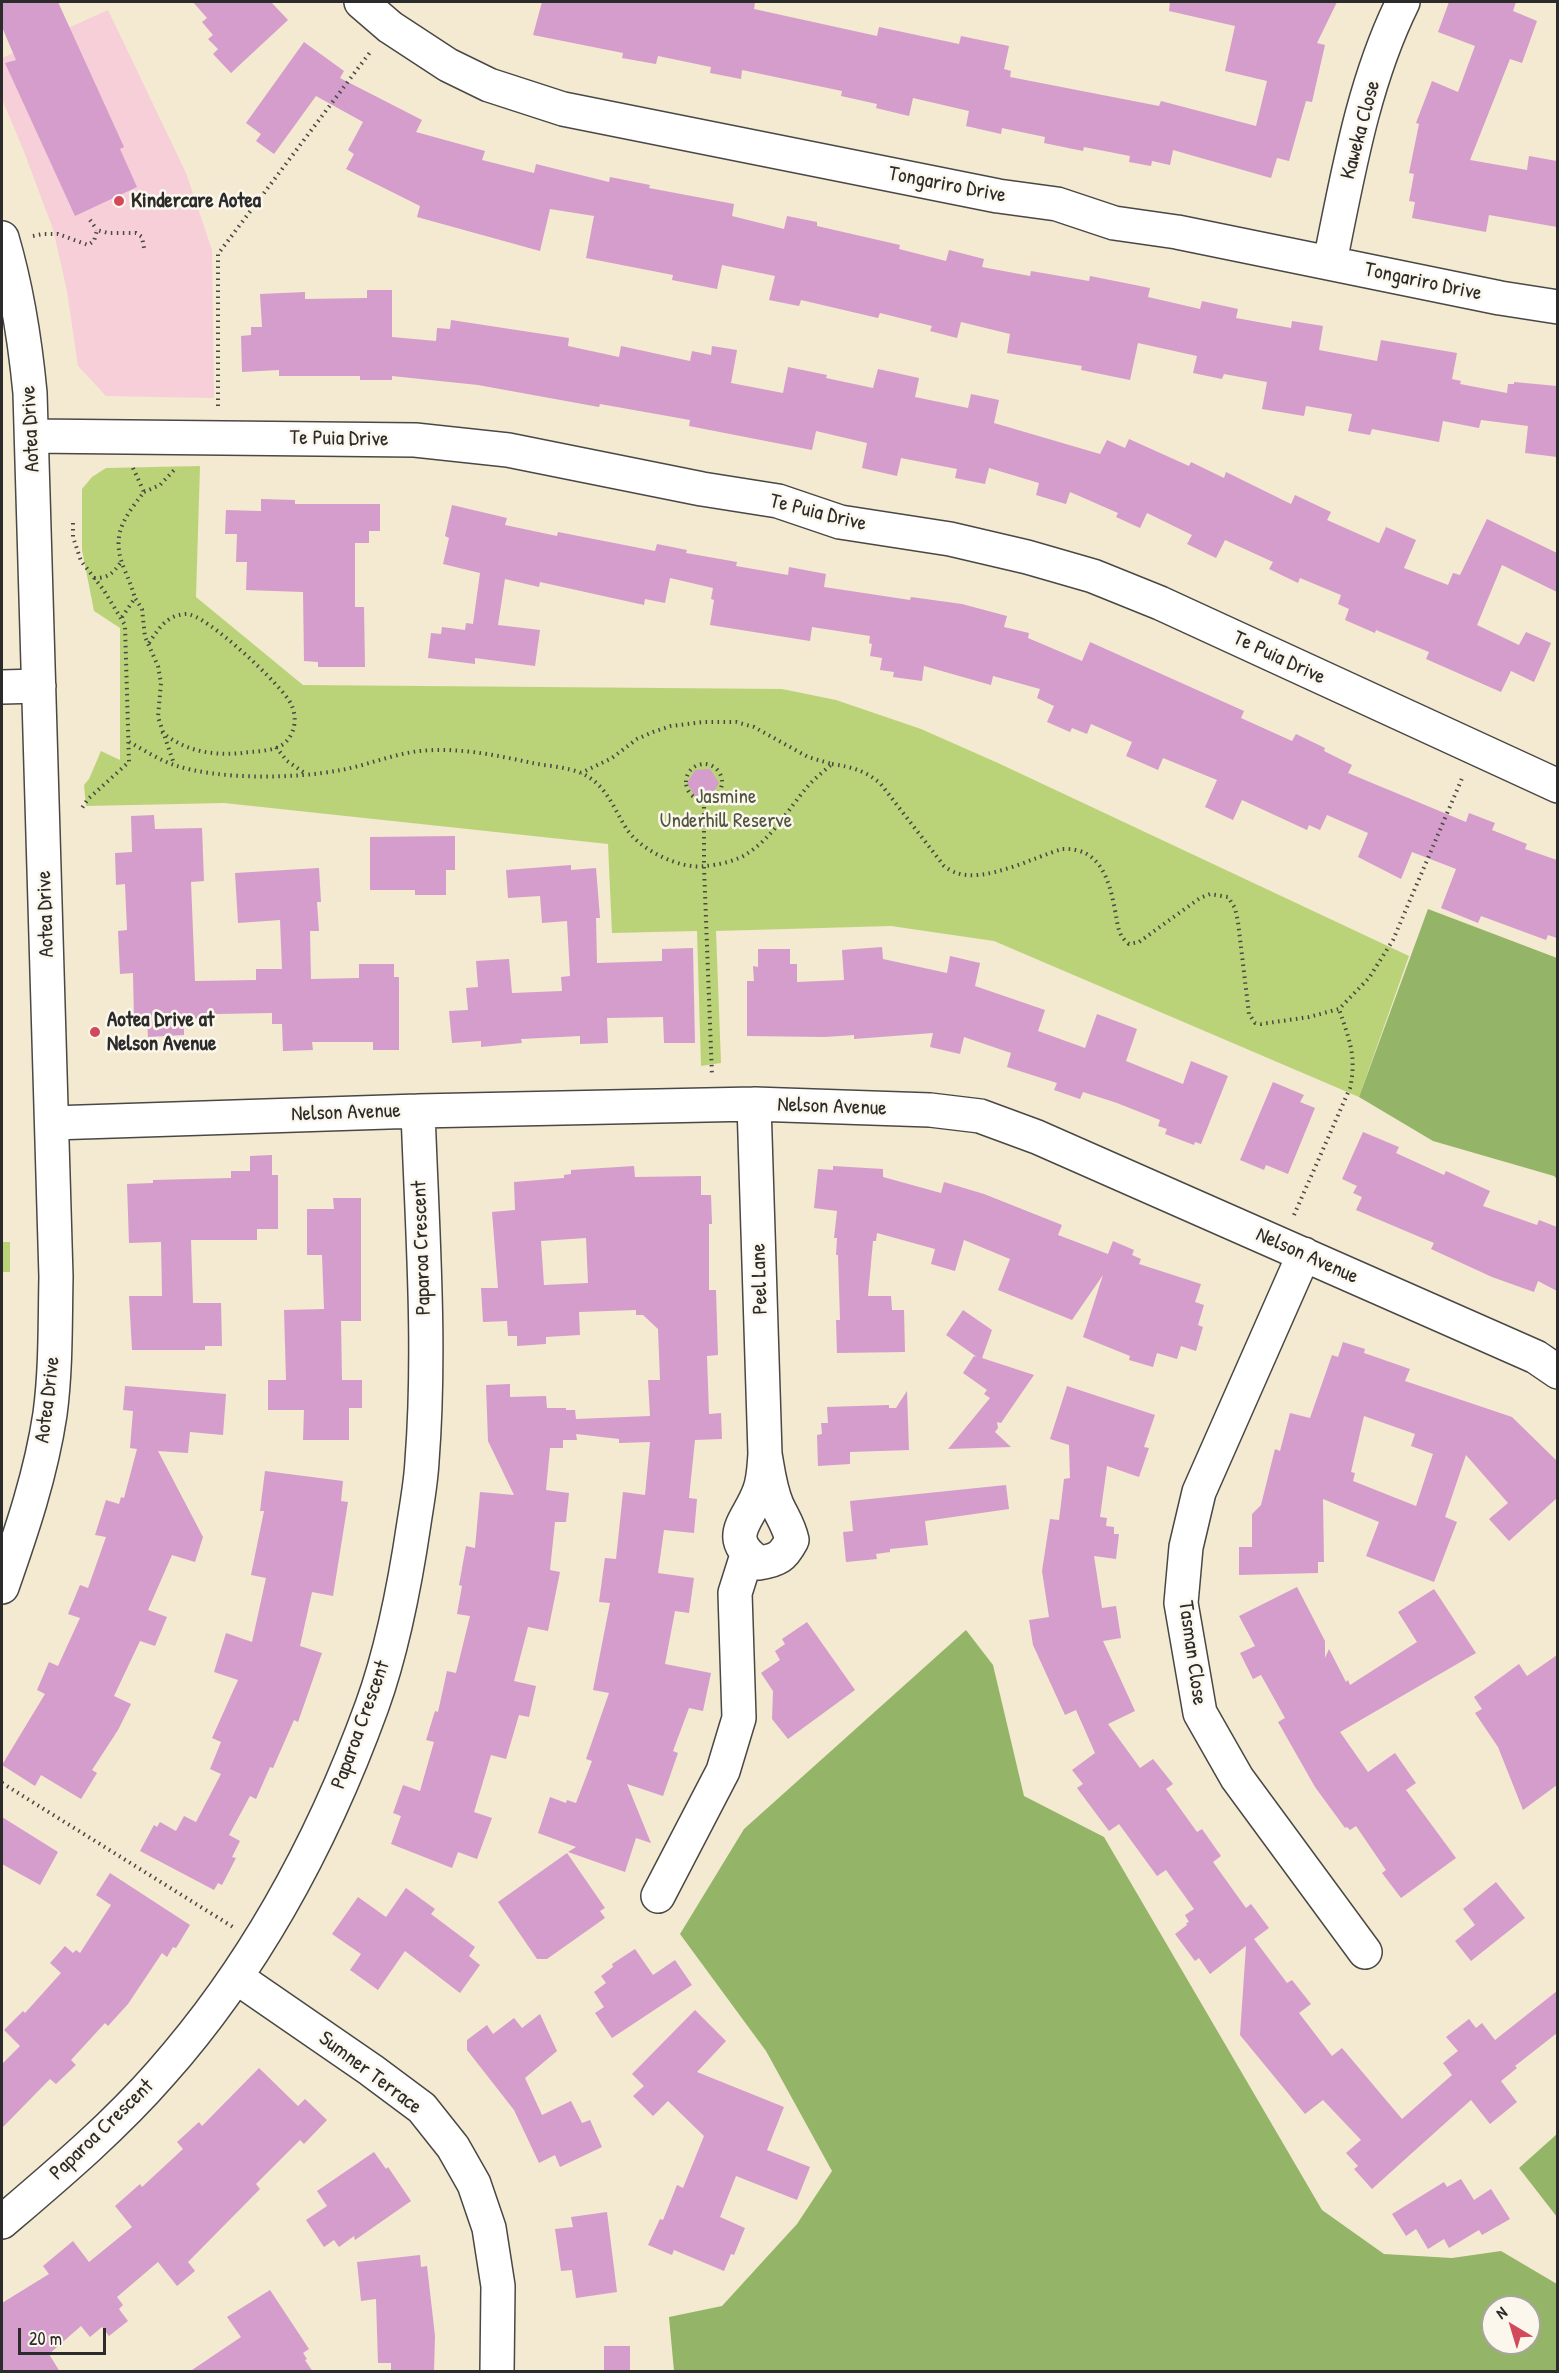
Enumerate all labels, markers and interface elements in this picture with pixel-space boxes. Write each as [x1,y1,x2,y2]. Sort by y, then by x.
street label: Kaweka Close [1336,78,1386,182]
street label: Tongariro Drive [886,161,1008,209]
place label: Kindercare Aotea [131,188,261,214]
marker: Kindercare Aotea [112,194,126,208]
street label: Tongariro Drive [1362,257,1484,307]
street label: Aotea Drive [16,385,46,473]
street label: Te Puia Drive [289,426,389,452]
street label: Te Puia Drive [767,489,869,537]
street label: Te Puia Drive [1229,626,1329,690]
park label: Jasmine Underhill Reserve [660,784,792,834]
street label: Aotea Drive [32,870,60,958]
place label: Aotea Drive at Nelson Avenue [107,1007,216,1057]
marker: Aotea Drive at Nelson Avenue [88,1025,102,1039]
street label: Nelson Avenue [777,1093,887,1121]
street label: Nelson Avenue [291,1099,401,1127]
street label: Paparoa Crescent [407,1180,437,1316]
street label: Nelson Avenue [1252,1222,1362,1290]
street label: Peel Lane [746,1243,774,1315]
street label: Aotea Drive [30,1355,66,1445]
street label: Tasman Close [1172,1599,1212,1707]
street label: Paparoa Crescent [326,1658,396,1792]
street label: Sumner Terrace [314,2026,426,2120]
street label: Paparoa Crescent [45,2074,159,2186]
north arrow [1481,2295,1541,2355]
text: N [1491,2301,1511,2324]
scale bar [21,2316,110,2354]
text: 20 m [29,2326,62,2351]

